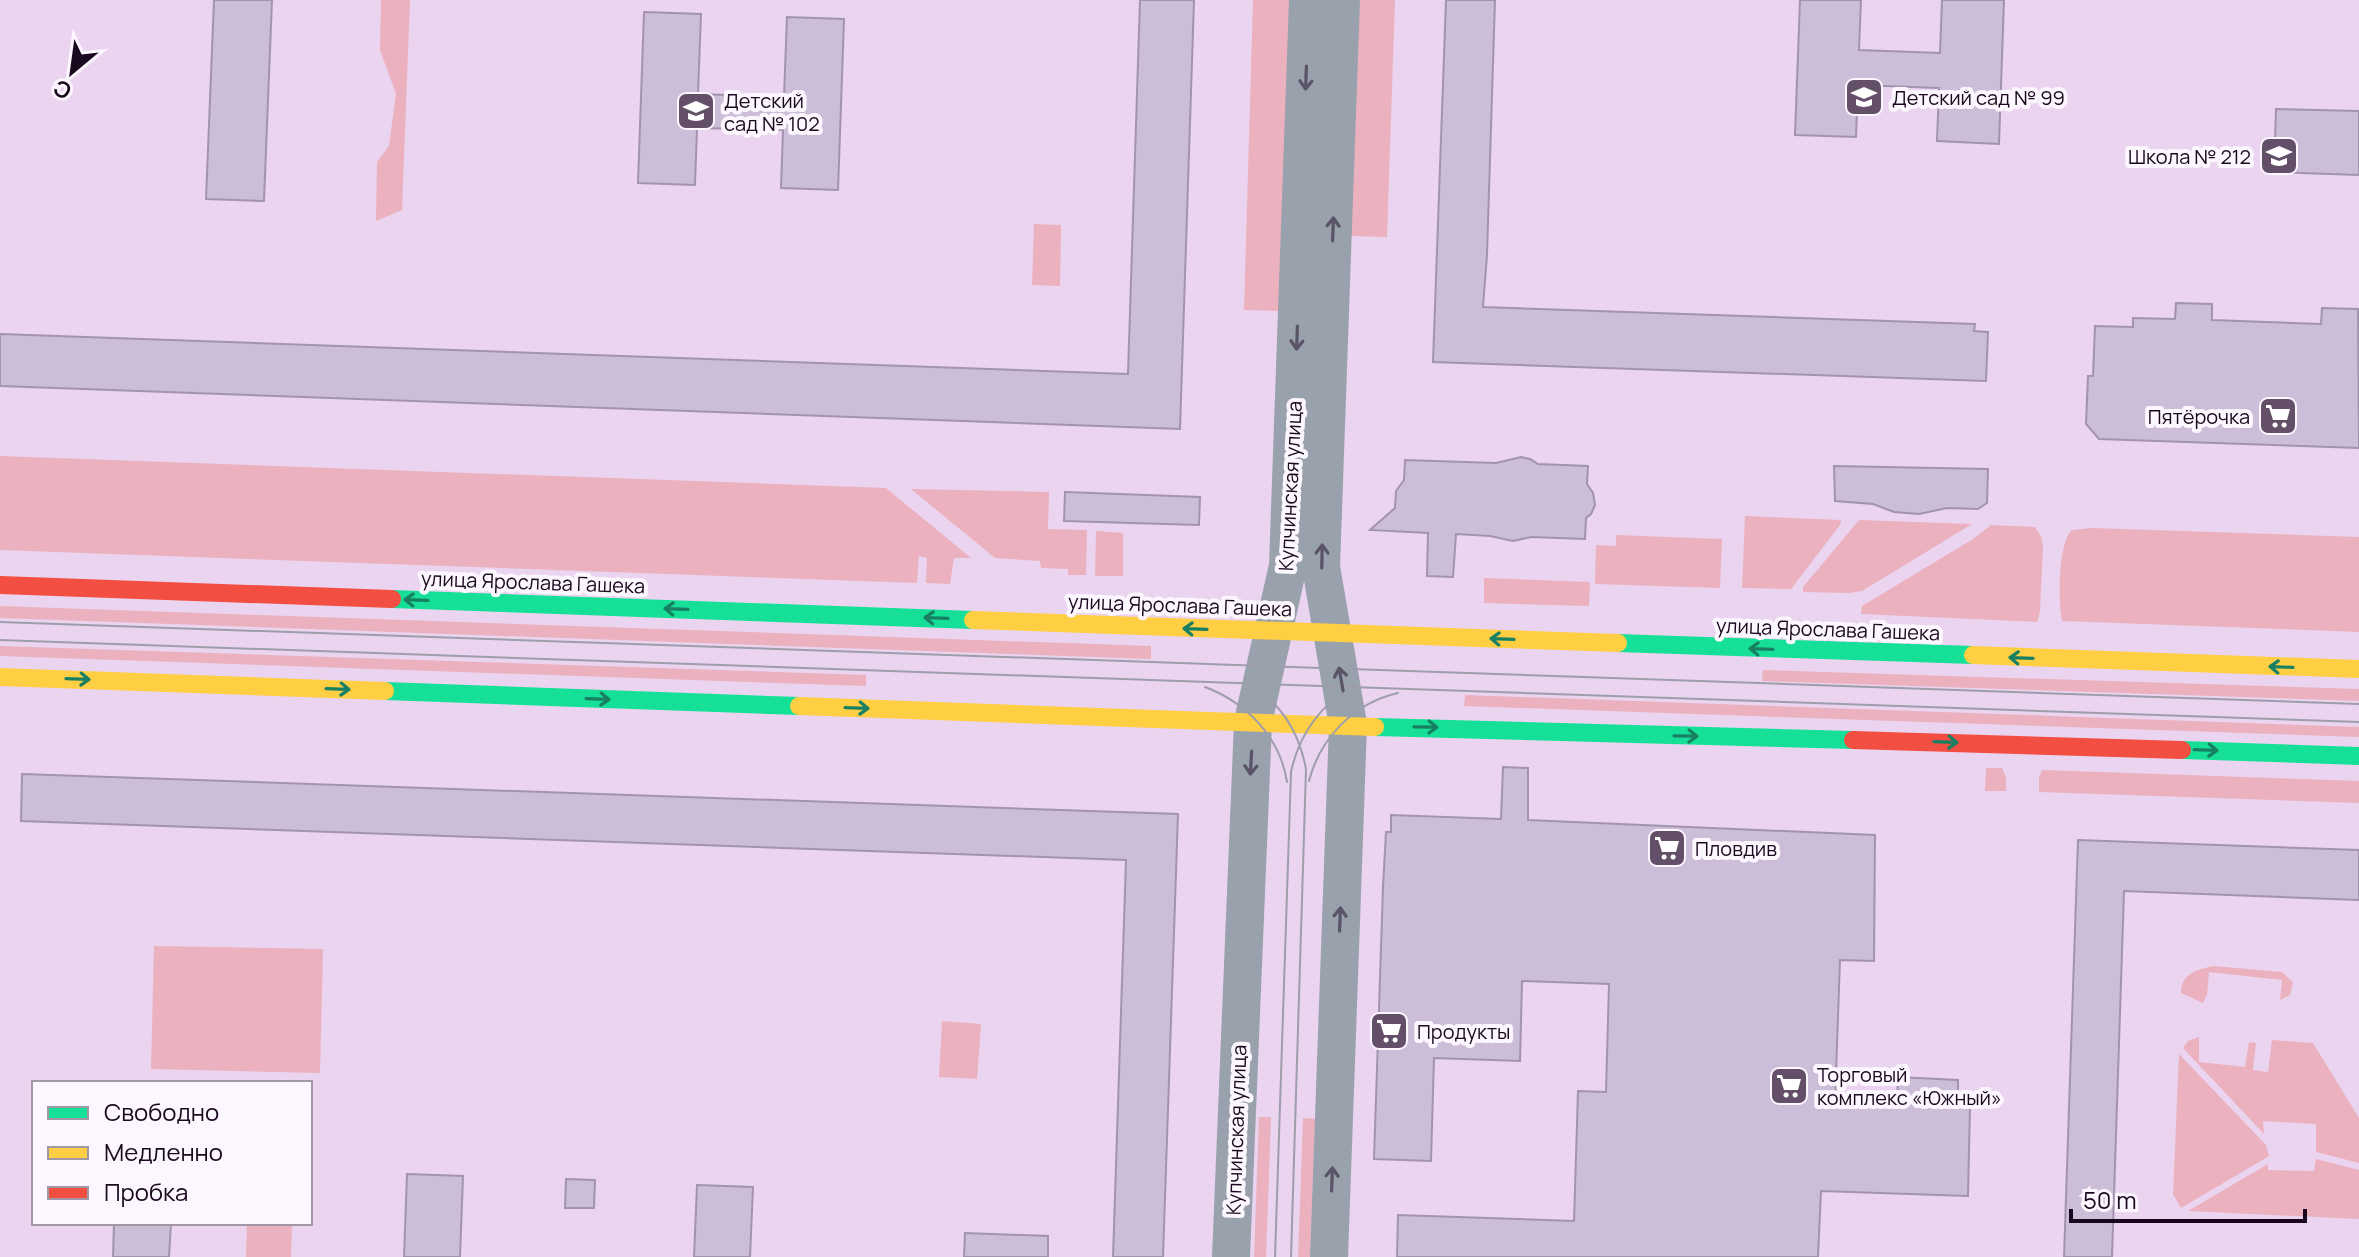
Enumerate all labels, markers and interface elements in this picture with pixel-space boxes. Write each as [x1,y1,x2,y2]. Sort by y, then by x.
north arrow [32,32,112,112]
one-way arrow [1298,64,1313,91]
text: С [48,72,77,107]
school or university icon: Детский сад № 99 [1843,76,1885,118]
place label: Детский сад № 99 [1892,84,2065,111]
place label: Детский сад № 102 [724,87,820,137]
school or university icon: Детский сад № 102 [675,90,717,132]
school or university icon: Школа № 212 [2258,135,2300,177]
place label: Школа № 212 [2128,143,2251,170]
one-way arrow [1325,216,1341,243]
one-way arrow [1289,324,1304,351]
supermarket icon: Пятёрочка [2257,395,2299,437]
street label: Купчинская улица [1272,400,1308,572]
place label: Пятёрочка [2148,403,2250,430]
one-way arrow [1314,543,1330,570]
street label: улица Ярослава Гашека [420,565,646,599]
street label: улица Ярослава Гашека [1067,588,1293,622]
one-way arrow [403,592,430,607]
one-way arrow [663,602,690,617]
one-way arrow [923,611,950,626]
street label: улица Ярослава Гашека [1715,612,1941,646]
one-way arrow [1182,621,1209,636]
one-way arrow [1489,632,1516,647]
one-way arrow [1748,641,1775,656]
one-way arrow [2008,651,2035,666]
one-way arrow [2268,659,2295,674]
one-way arrow [1333,667,1348,692]
one-way arrow [64,672,91,687]
one-way arrow [324,682,351,697]
one-way arrow [584,691,611,706]
one-way arrow [843,701,870,716]
one-way arrow [1412,720,1439,735]
one-way arrow [1672,728,1699,743]
one-way arrow [1932,734,1959,750]
one-way arrow [2192,743,2219,758]
one-way arrow [1243,749,1258,776]
supermarket icon: Пловдив [1646,827,1688,869]
place label: Пловдив [1695,835,1777,862]
one-way arrow [1333,906,1348,933]
supermarket icon: Продукты [1368,1010,1410,1052]
place label: Продукты [1417,1018,1510,1045]
street label: Купчинская улица [1220,1044,1252,1216]
place label: Торговый комплекс «Южный» [1817,1061,2002,1111]
supermarket icon: Торговый комплекс «Южный» [1768,1065,1810,1107]
legend [32,1081,312,1225]
text: Свободно [104,1095,219,1128]
text: Медленно [104,1135,223,1168]
one-way arrow [1325,1166,1340,1193]
scale bar [2071,1173,2305,1223]
text: Пробка [104,1175,188,1208]
text: 50 m [2083,1183,2137,1216]

